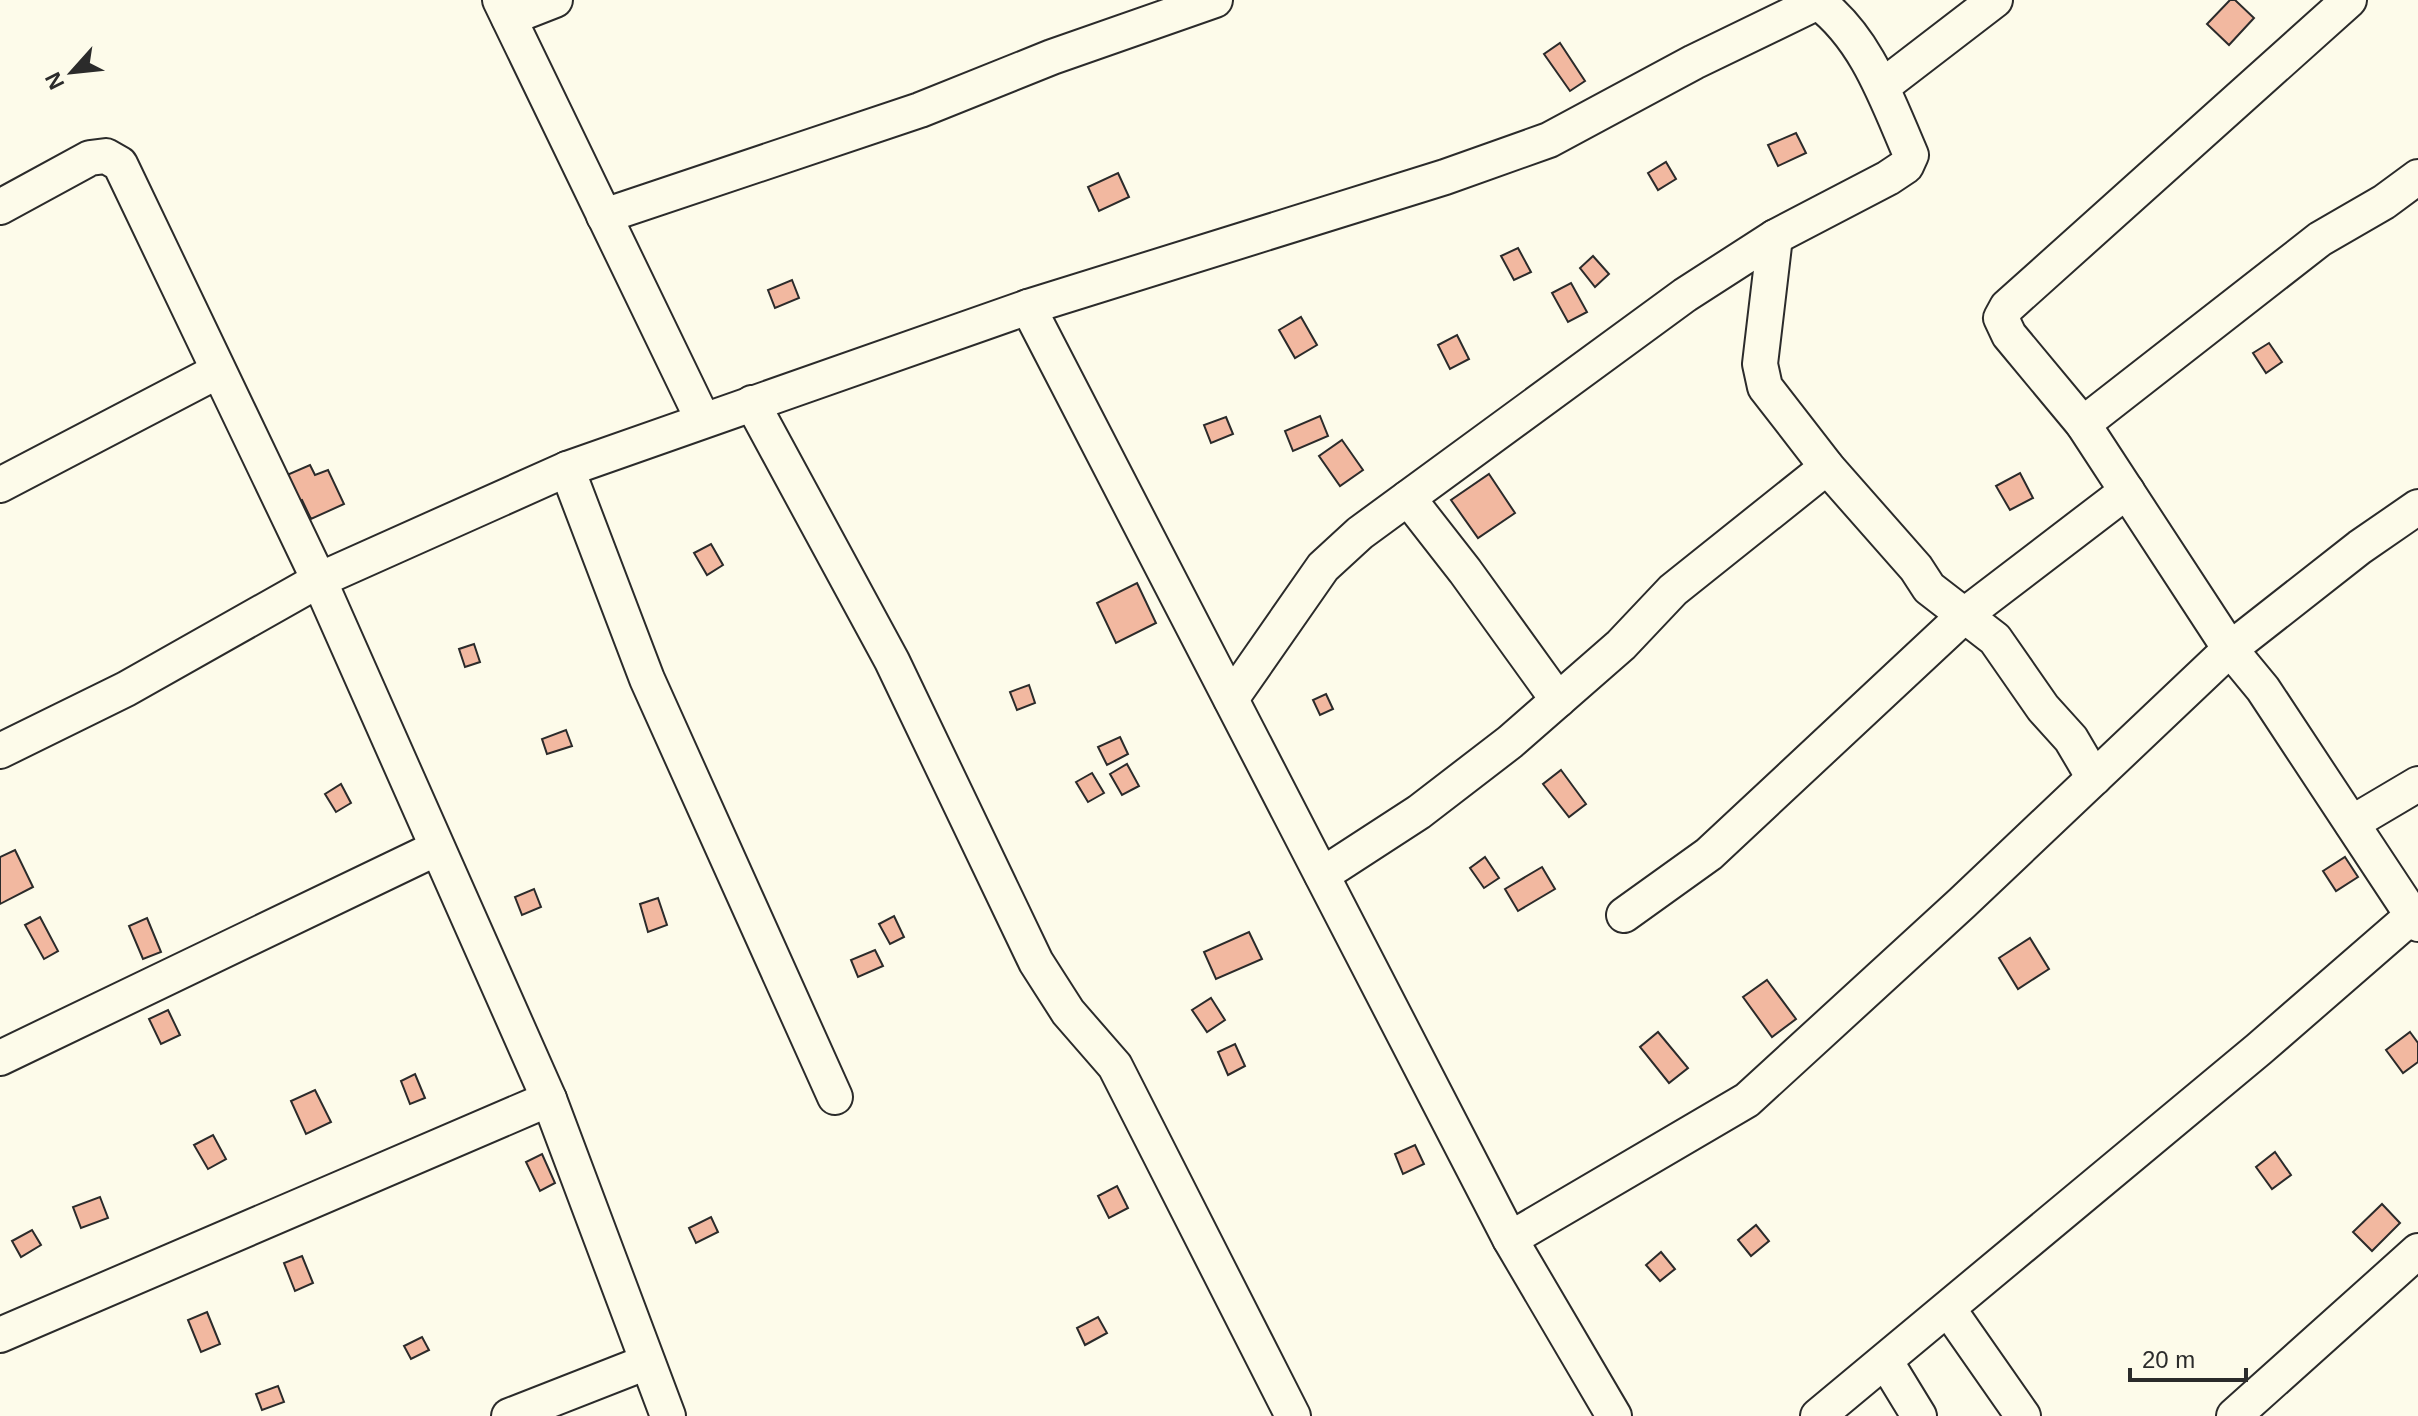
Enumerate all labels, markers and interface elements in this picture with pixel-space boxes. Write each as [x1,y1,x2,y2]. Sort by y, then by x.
north arrow [32,32,112,112]
text: N [40,68,69,94]
scale bar [2130,1332,2246,1382]
text: 20 m [2142,1346,2195,1373]

